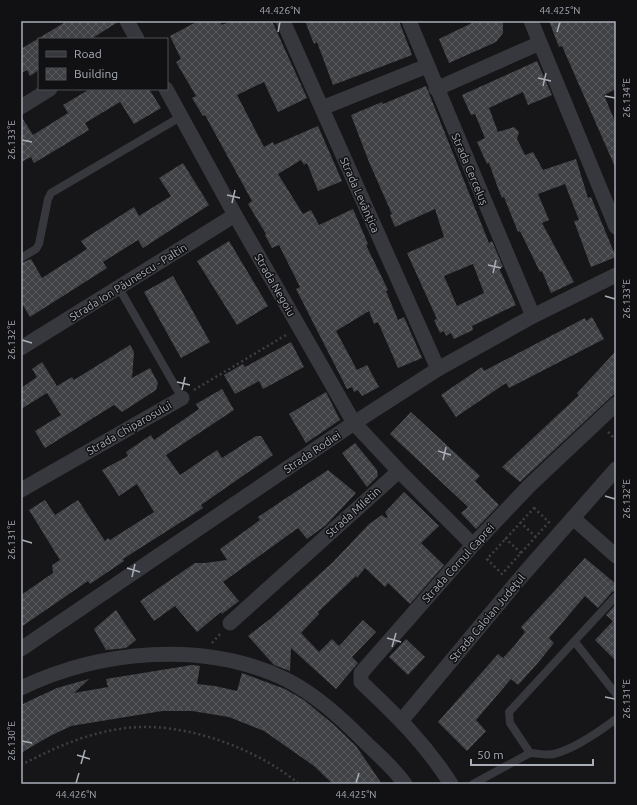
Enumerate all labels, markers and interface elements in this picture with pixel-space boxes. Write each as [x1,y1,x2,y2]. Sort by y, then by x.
text: 44.426°N [259,5,301,16]
text: 44.425°N [539,5,581,16]
legend [38,38,168,90]
text: Road [74,47,102,60]
text: Building [74,67,118,80]
text: 26.134°E [621,78,632,118]
text: 26.133°E [6,120,17,160]
street label: Strada Cerceluș [450,131,491,207]
street label: Strada Levănțica [338,155,382,235]
street label: Strada Ion Păunescu - Paltin [67,241,189,323]
street label: Strada Negoiu [252,252,298,318]
text: 26.133°E [621,279,632,319]
text: 26.132°E [6,320,17,360]
street label: Strada Chiparosului [85,399,173,457]
street label: Strada Rodiei [281,429,343,475]
text: 26.132°E [621,479,632,519]
street label: Strada Miletin [323,484,383,540]
text: 26.131°E [6,520,17,560]
street label: Strada Cornul Caprei [420,521,496,605]
street label: Strada Caloian Județul [447,572,527,664]
text: 26.131°E [621,679,632,719]
text: 26.130°E [6,721,17,761]
scale bar [471,741,593,767]
text: 50 m [477,748,504,761]
text: 44.426°N [55,789,97,800]
text: 44.425°N [335,789,377,800]

